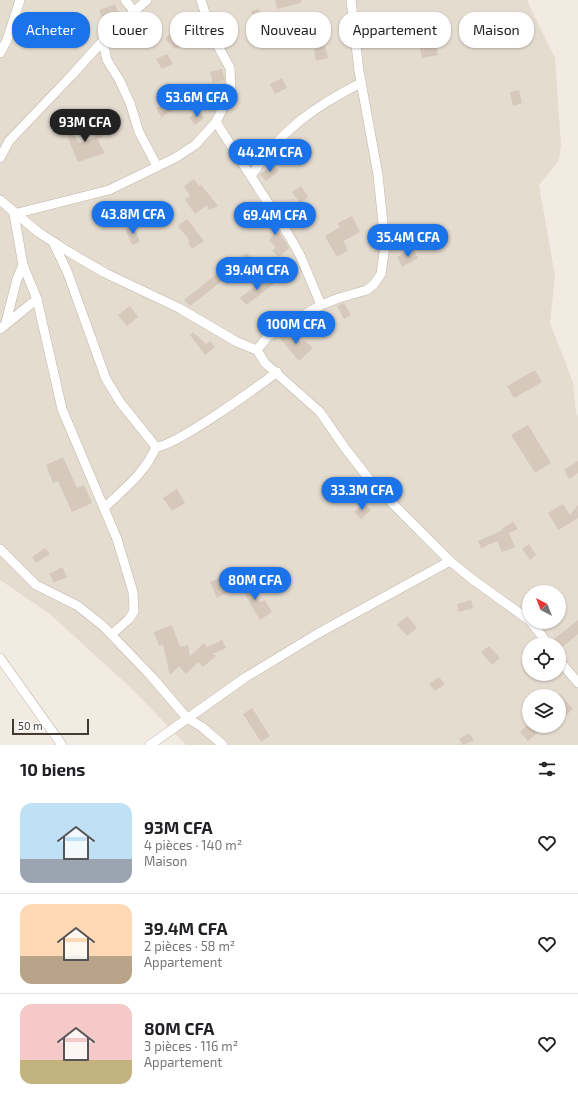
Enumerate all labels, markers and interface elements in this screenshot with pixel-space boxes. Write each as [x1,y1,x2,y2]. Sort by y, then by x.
chip: Acheter [12,12,90,48]
chip: Louer [98,12,162,48]
chip: Filtres [170,12,238,48]
chip: Nouveau [246,12,331,48]
chip: Appartement [339,12,451,48]
chip: Maison [459,12,534,48]
pin: 53.6M CFA [151,84,243,118]
text: 53.6M CFA [166,89,228,105]
pin: 93M CFA [48,109,122,143]
text: 93M CFA [59,114,111,130]
pin: 44.2M CFA [224,139,316,173]
text: 44.2M CFA [238,144,302,160]
pin: 43.8M CFA [87,201,179,235]
pin: 69.4M CFA [229,202,321,236]
text: 43.8M CFA [101,206,165,222]
text: 69.4M CFA [243,207,307,223]
pin: 35.4M CFA [362,224,454,258]
text: 35.4M CFA [376,229,440,245]
pin: 39.4M CFA [211,257,303,291]
text: 39.4M CFA [225,262,289,278]
pin: 100M CFA [255,311,337,345]
text: 100M CFA [266,316,326,332]
pin: 33.3M CFA [316,477,408,511]
text: 33.3M CFA [331,482,393,498]
pin: 80M CFA [218,567,292,601]
text: 80M CFA [228,572,282,588]
north arrow [522,585,566,629]
map controls [522,585,566,733]
button: locate [522,637,566,681]
button: layers [522,689,566,733]
scale bar [12,717,89,736]
text: 50 m [18,719,43,732]
icon: filters [536,758,558,780]
text: 10 biens [20,759,85,779]
text: 93M CFA [144,817,213,837]
icon: home [52,819,100,867]
icon: heart [536,832,558,854]
text: 4 pièces · 140 m² [144,837,242,853]
text: Maison [144,853,187,869]
text: 39.4M CFA [144,918,228,938]
icon: home [52,920,100,968]
icon: heart [536,933,558,955]
text: 2 pièces · 58 m² [144,938,235,954]
text: Appartement [144,954,222,970]
text: 80M CFA [144,1018,214,1038]
icon: home [52,1020,100,1068]
icon: heart [536,1033,558,1055]
text: 3 pièces · 116 m² [144,1038,238,1054]
text: Appartement [144,1054,222,1070]

